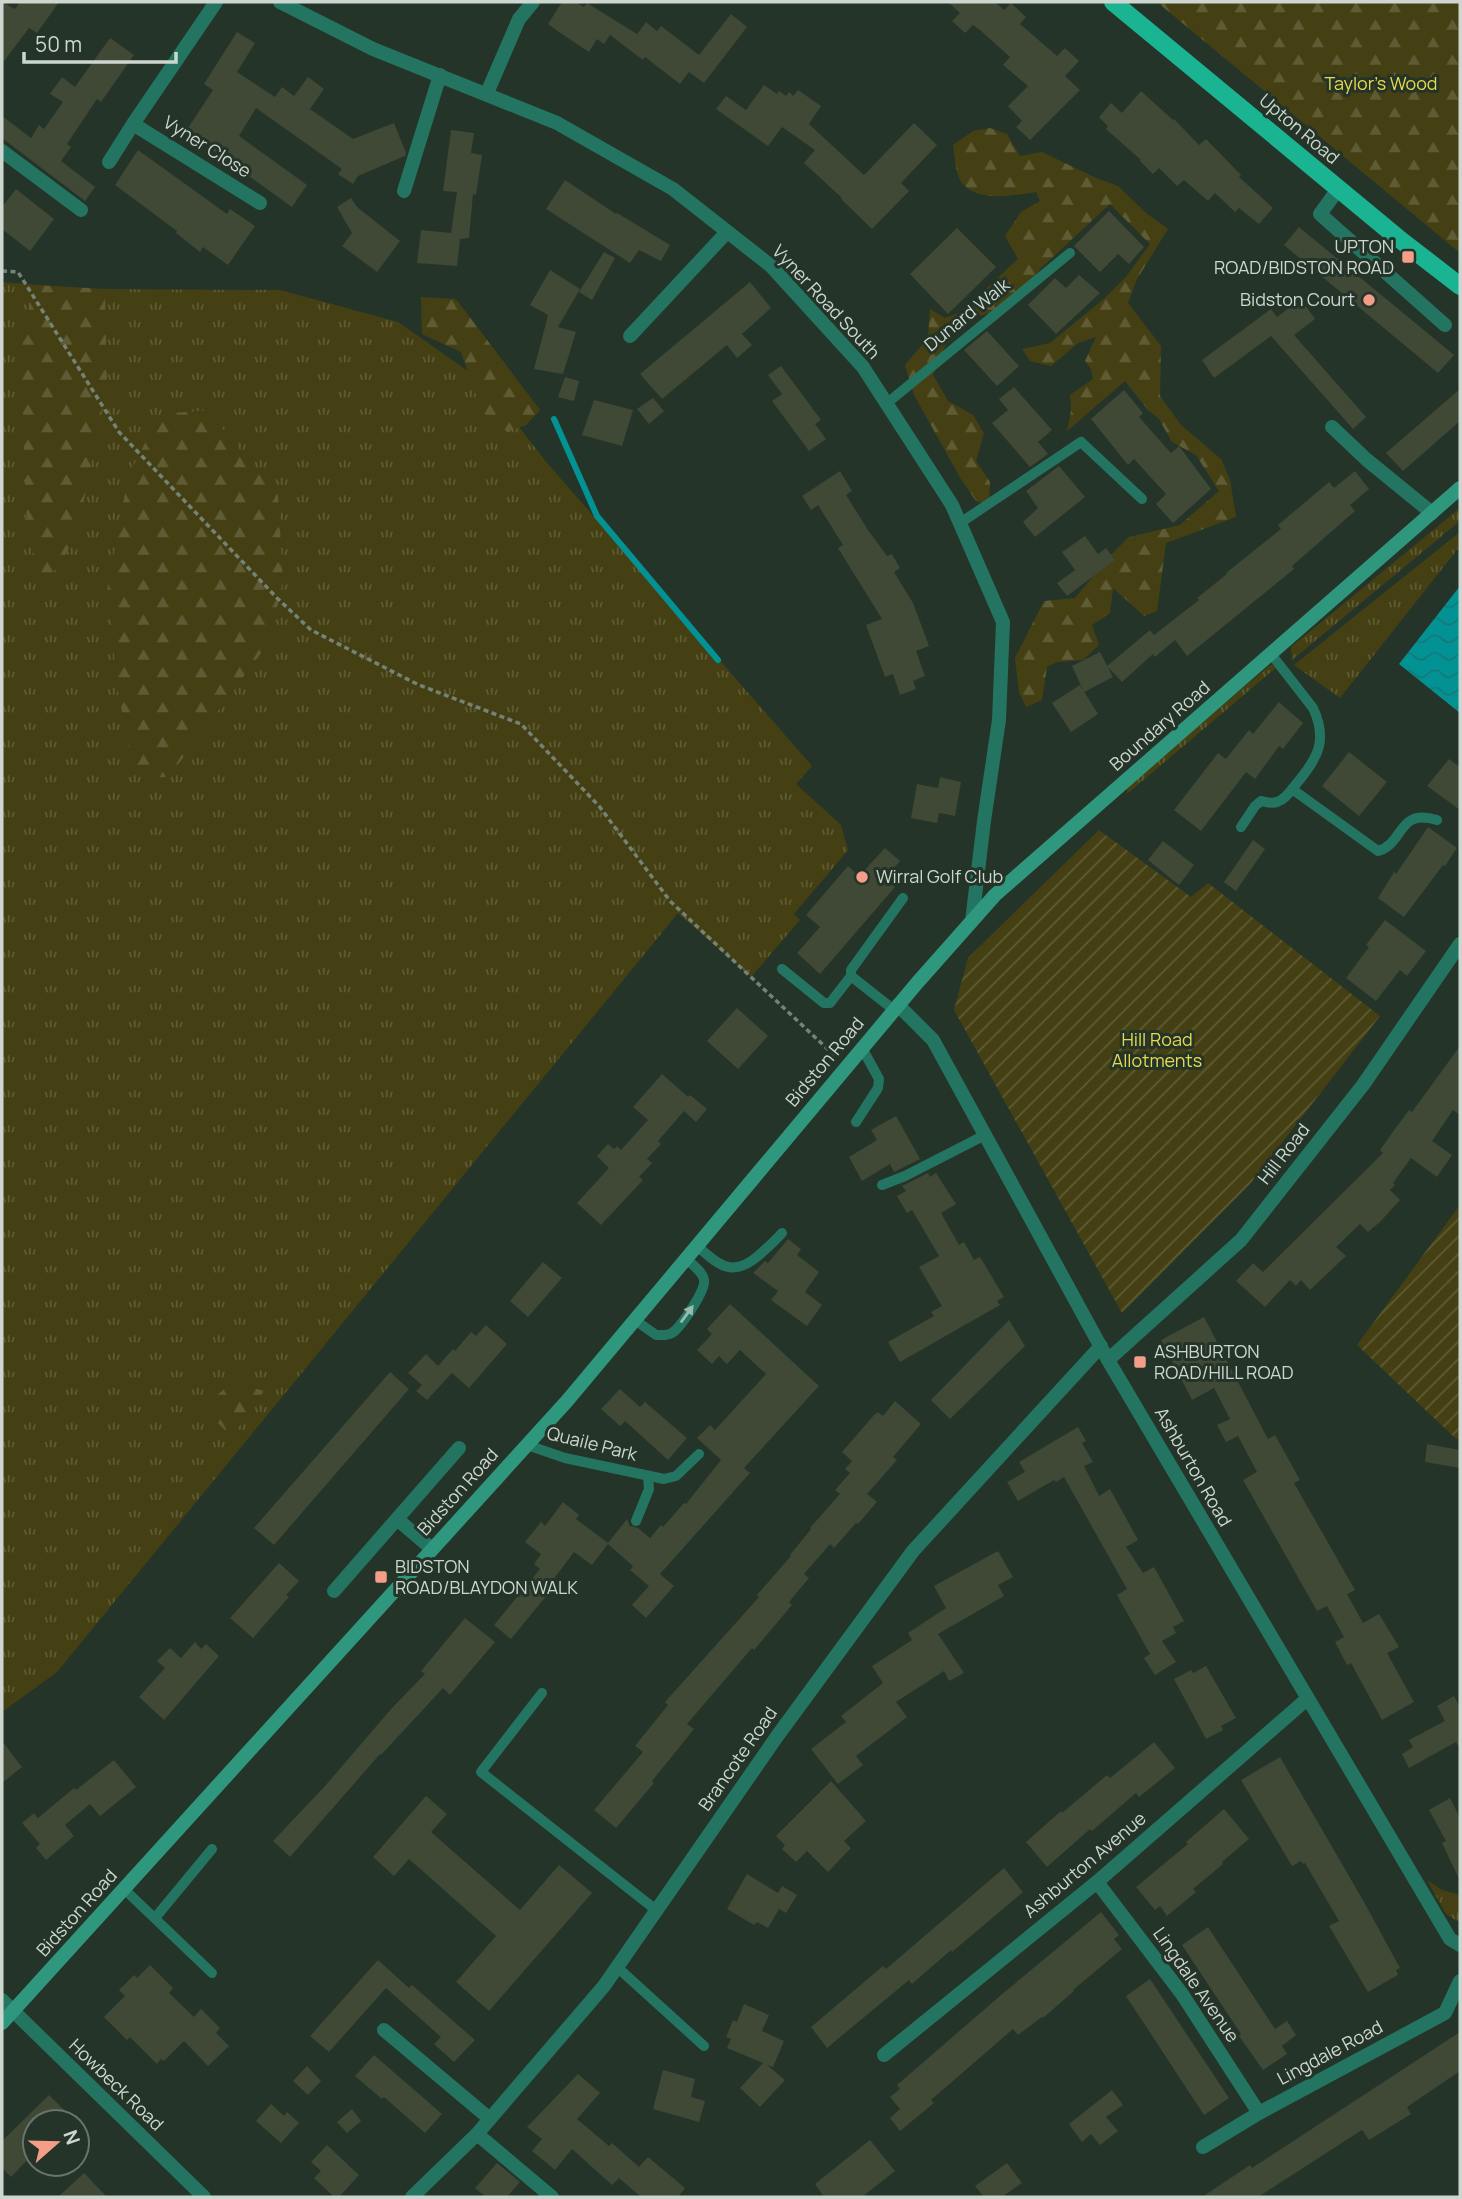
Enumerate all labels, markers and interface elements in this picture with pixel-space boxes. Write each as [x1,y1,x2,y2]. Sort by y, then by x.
scale bar [24,21,177,65]
text: 50 m [35,30,82,58]
park label: Taylor's Wood [1324,71,1438,95]
street label: Upton Road [1254,88,1345,169]
street label: Vyner Close [159,110,256,183]
place label: UPTON ROAD/BIDSTON ROAD [1214,234,1394,279]
street label: Vyner Road South [767,239,886,364]
marker: UPTON ROAD/BIDSTON ROAD [1400,249,1416,265]
street label: Dunard Walk [919,272,1015,356]
place label: Bidston Court [1240,287,1355,311]
marker: Bidston Court [1361,292,1377,308]
street label: Boundary Road [1104,675,1215,776]
place label: Wirral Golf Club [876,864,1003,888]
marker: Wirral Golf Club [854,869,870,885]
street label: Bidston Road [780,1012,869,1111]
park label: Hill Road Allotments [1112,1027,1202,1072]
street label: Hill Road [1252,1118,1315,1189]
one-way arrow [680,1305,695,1323]
place label: ASHBURTON ROAD/HILL ROAD [1154,1339,1294,1384]
marker: ASHBURTON ROAD/HILL ROAD [1132,1354,1148,1370]
street label: Ashburton Road [1150,1403,1238,1530]
street label: Quaile Park [545,1420,641,1466]
street label: Bidston Road [412,1442,503,1540]
place label: BIDSTON ROAD/BLAYDON WALK [395,1554,578,1599]
marker: BIDSTON ROAD/BLAYDON WALK [373,1569,389,1585]
street label: Brancote Road [692,1702,782,1815]
street label: Ashburton Avenue [1018,1806,1151,1923]
street label: Bidston Road [31,1863,122,1961]
street label: Lingdale Avenue [1148,1922,1245,2047]
street label: Lingdale Road [1273,2014,1387,2090]
street label: Howbeck Road [64,2033,169,2136]
north arrow [21,2108,91,2178]
text: N [57,2126,87,2148]

